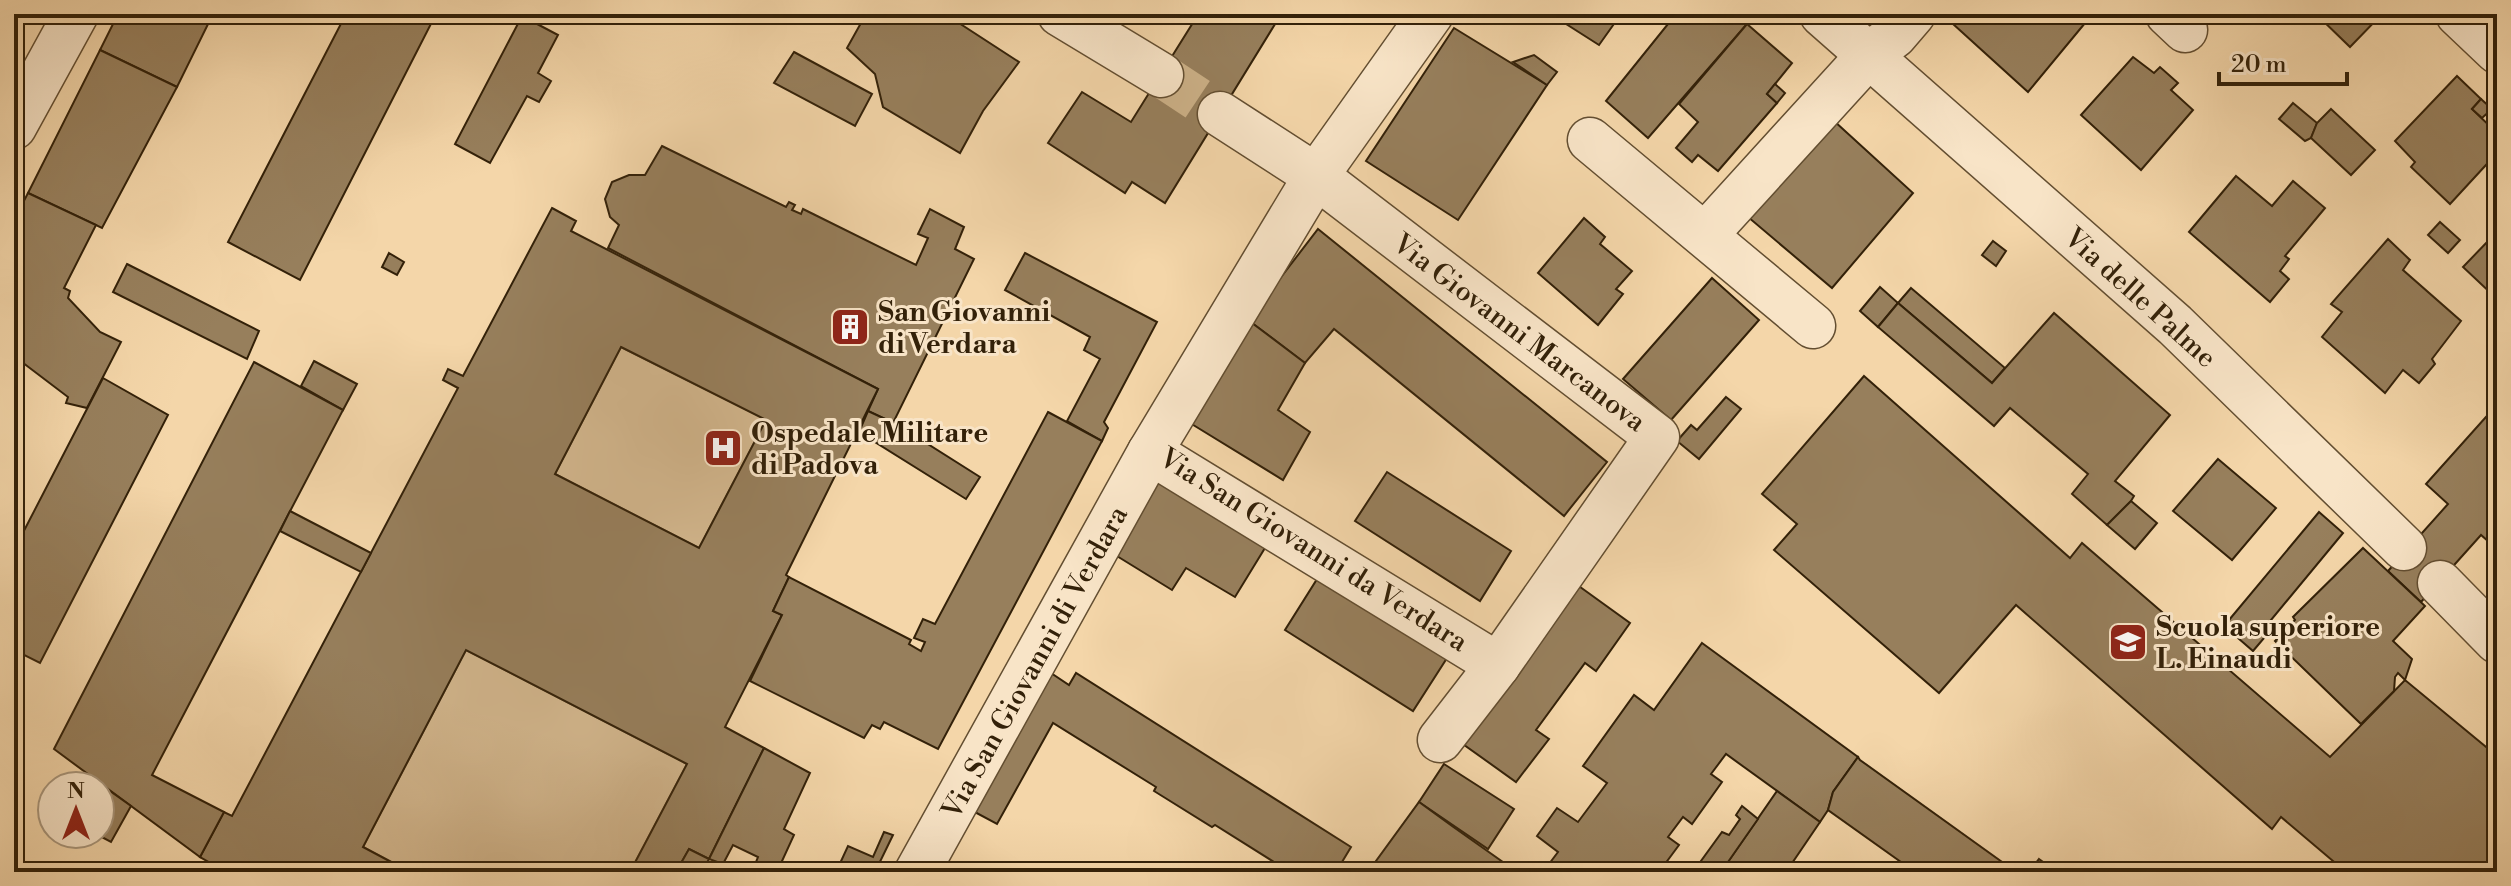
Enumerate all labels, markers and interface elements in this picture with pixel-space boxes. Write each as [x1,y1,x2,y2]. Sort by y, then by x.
scale bar [2219,36,2347,86]
text: 20 m [2231,50,2287,80]
street label: Via delle Palme [2056,220,2223,376]
street label: Via Giovanni Marcanova [1385,226,1653,440]
place label: San Giovanni di Verdara [878,295,1050,362]
building icon: San Giovanni di Verdara [829,306,871,348]
place label: Ospedale Militare di Padova [751,416,988,483]
hospital icon: Ospedale Militare di Padova [702,427,744,469]
street label: Via San Giovanni da Verdara [1152,440,1475,660]
street label: Via San Giovanni di Verdara [934,499,1136,826]
place label: Scuola superiore L. Einaudi [2156,610,2380,677]
school or university icon: Scuola superiore L. Einaudi [2107,621,2149,663]
north arrow [36,770,116,850]
text: N [67,778,85,805]

